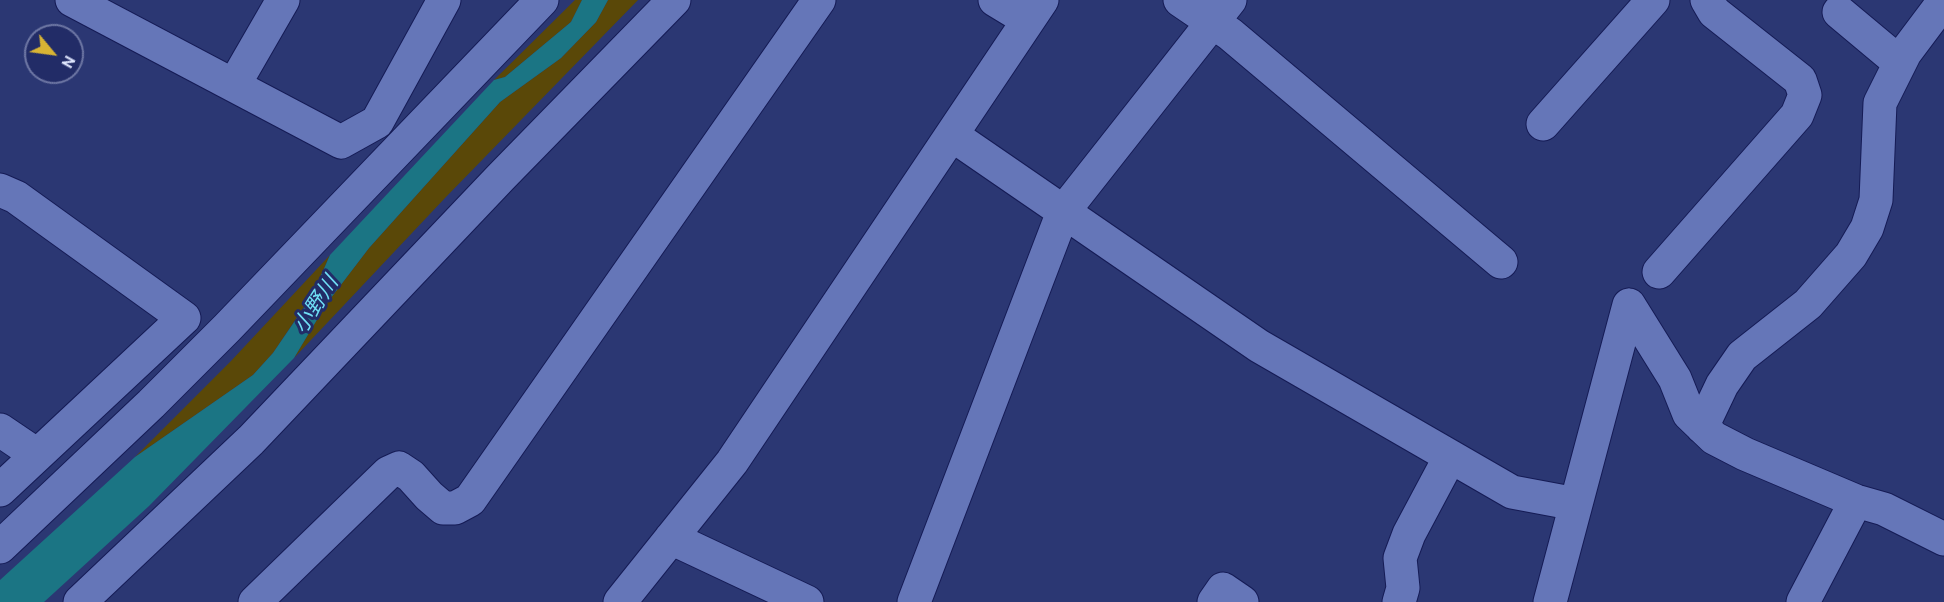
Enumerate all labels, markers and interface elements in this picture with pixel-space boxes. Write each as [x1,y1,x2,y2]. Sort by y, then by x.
north arrow [24,24,84,84]
text: N [57,52,79,72]
water label: 小野川 [288,272,344,338]

